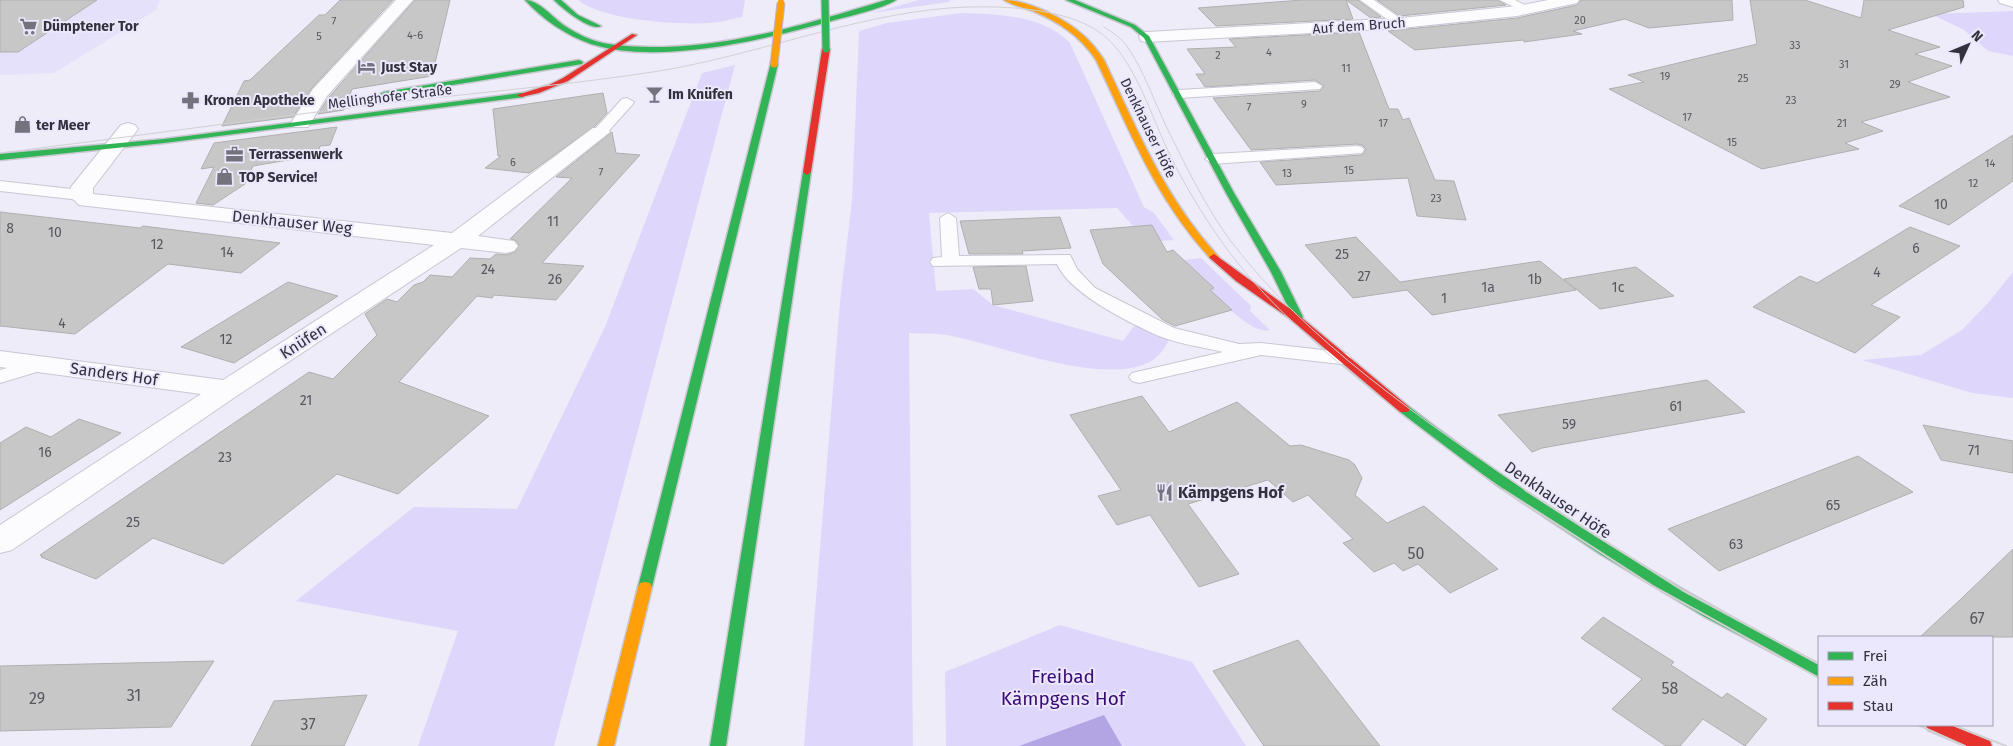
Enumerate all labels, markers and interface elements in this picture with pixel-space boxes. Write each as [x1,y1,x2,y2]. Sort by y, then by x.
street label: Auf dem Bruch [1312,14,1406,38]
house number: 20 [1574,14,1586,27]
house number: 7 [332,15,337,28]
supermarket icon: Dümptener Tor [19,16,39,36]
place label: Dümptener Tor [43,18,139,35]
north arrow [1943,20,1993,70]
text: N [1968,27,1986,46]
house number: 4-6 [407,29,423,42]
house number: 5 [316,30,322,43]
house number: 33 [1790,39,1800,52]
house number: 4 [1266,46,1272,59]
house number: 2 [1215,49,1221,62]
hotel icon: Just Stay [357,57,377,77]
house number: 31 [1839,58,1849,71]
place label: Just Stay [380,59,438,76]
house number: 11 [1341,62,1351,75]
house number: 19 [1660,70,1670,83]
house number: 25 [1738,72,1749,85]
street label: Denkhauser Höfe [1116,75,1180,181]
house number: 29 [1889,78,1901,91]
street label: Mellinghofer Straße [327,81,453,113]
bar icon: Im Knüfen [644,84,664,104]
place label: Im Knüfen [668,86,733,103]
pharmacy icon: Kronen Apotheke [180,90,200,110]
place label: Kronen Apotheke [204,92,315,109]
house number: 23 [1786,94,1796,107]
house number: 9 [1301,98,1307,111]
house number: 7 [1247,101,1252,114]
house number: 17 [1682,111,1692,124]
shop icon: ter Meer [12,115,32,135]
place label: ter Meer [36,117,90,134]
house number: 17 [1378,117,1388,130]
house number: 21 [1837,117,1847,130]
house number: 15 [1727,136,1738,149]
office icon: Terrassenwerk [225,144,245,164]
place label: Terrassenwerk [249,146,343,163]
house number: 6 [510,156,516,169]
house number: 14 [1985,157,1995,170]
house number: 15 [1344,164,1355,177]
house number: 7 [599,166,604,179]
shop icon: TOP Service! [215,167,235,187]
house number: 13 [1282,167,1292,180]
place label: TOP Service! [239,169,317,186]
house number: 12 [1968,177,1978,190]
house number: 23 [1431,192,1441,205]
house number: 10 [1934,196,1948,213]
street label: Denkhauser Weg [231,206,354,238]
house number: 11 [547,213,559,230]
house number: 8 [6,220,14,237]
house number: 10 [48,224,62,241]
house number: 12 [151,236,164,253]
house number: 6 [1912,240,1920,257]
house number: 14 [220,244,234,261]
house number: 25 [1335,246,1349,263]
house number: 24 [481,261,496,278]
house number: 4 [1873,264,1881,281]
house number: 27 [1357,268,1371,285]
house number: 26 [548,271,562,288]
house number: 1b [1528,271,1542,288]
house number: 1a [1481,279,1495,296]
house number: 1c [1612,279,1625,296]
house number: 1 [1441,290,1447,307]
house number: 4 [58,315,66,332]
street label: Knüfen [276,319,330,363]
house number: 12 [220,331,233,348]
street label: Sanders Hof [69,358,161,390]
house number: 21 [300,392,312,409]
house number: 61 [1670,398,1682,415]
house number: 59 [1562,416,1576,433]
house number: 71 [1968,442,1980,459]
house number: 16 [38,444,52,461]
house number: 23 [218,449,232,466]
street label: Denkhauser Höfe [1501,457,1615,543]
restaurant icon: Kämpgens Hof [1154,482,1174,502]
place label: Kämpgens Hof [1178,483,1285,502]
house number: 65 [1826,497,1840,514]
house number: 25 [126,514,140,531]
house number: 63 [1729,536,1743,553]
house number: 50 [1408,544,1425,563]
house number: 67 [1969,609,1985,628]
legend [1818,636,1993,726]
text: Frei [1863,647,1888,665]
park label: Freibad Kämpgens Hof [1001,665,1127,710]
text: Zäh [1863,672,1888,690]
house number: 58 [1662,679,1679,698]
house number: 31 [127,686,141,705]
house number: 29 [29,689,45,708]
text: Stau [1863,697,1893,715]
house number: 37 [300,715,316,734]

